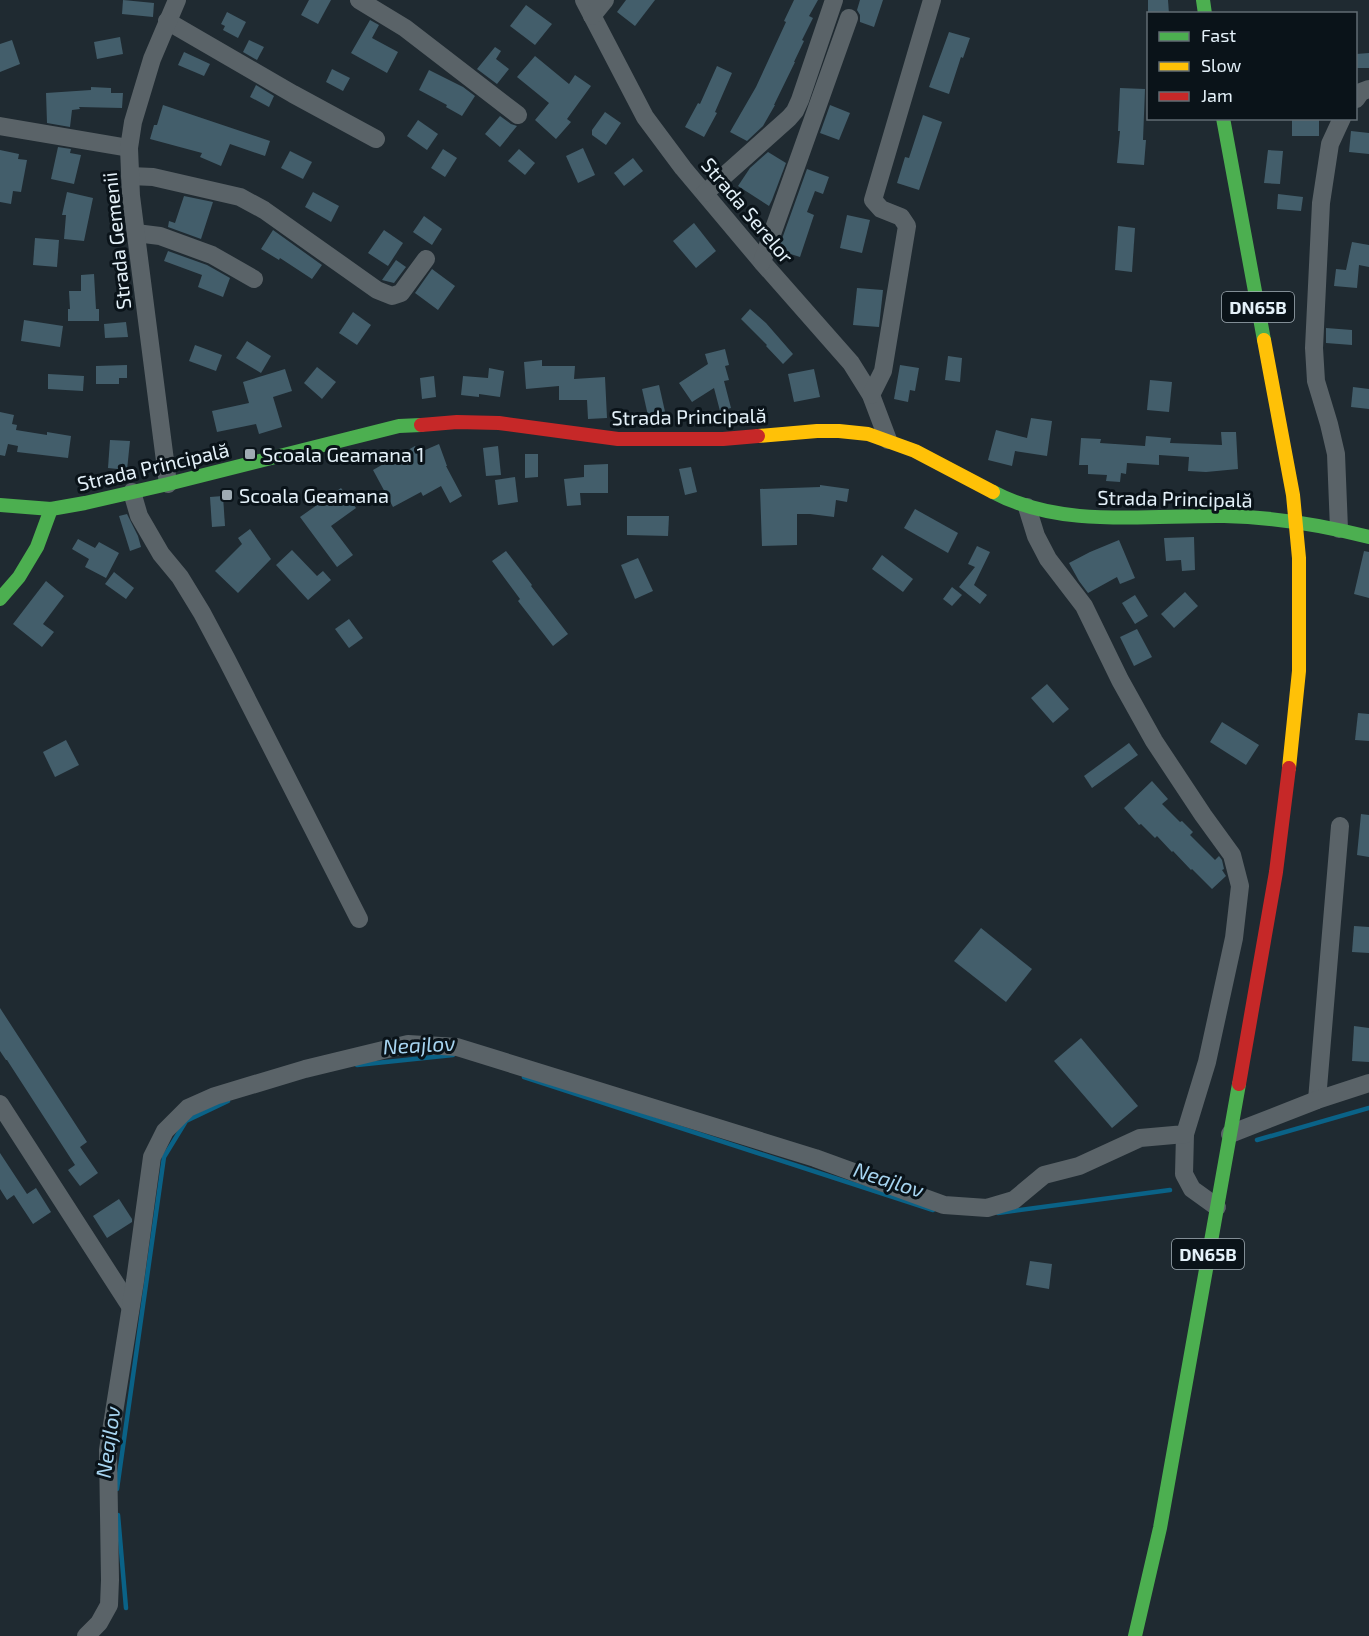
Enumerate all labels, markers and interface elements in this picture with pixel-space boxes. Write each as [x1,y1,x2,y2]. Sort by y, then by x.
legend [1147,12,1357,120]
text: Fast [1201,24,1236,46]
text: Slow [1201,54,1242,76]
text: Jam [1201,84,1233,106]
street label: Strada Serelor [697,152,799,268]
street label: Strada Gemenii [97,171,135,311]
road number: DN65B [1222,292,1294,322]
street label: Strada Principală [611,403,767,429]
street label: Strada Principală [75,437,231,495]
place label: Scoala Geamana 1 [262,442,424,466]
marker: Scoala Geamana 1 [243,447,257,461]
place label: Scoala Geamana [239,483,389,507]
street label: Strada Principală [1097,485,1253,511]
marker: Scoala Geamana [220,488,234,502]
water label: Neajlov [382,1030,456,1059]
water label: Neajlov [850,1156,927,1203]
road number: DN65B [1172,1239,1244,1269]
water label: Neajlov [90,1404,125,1480]

